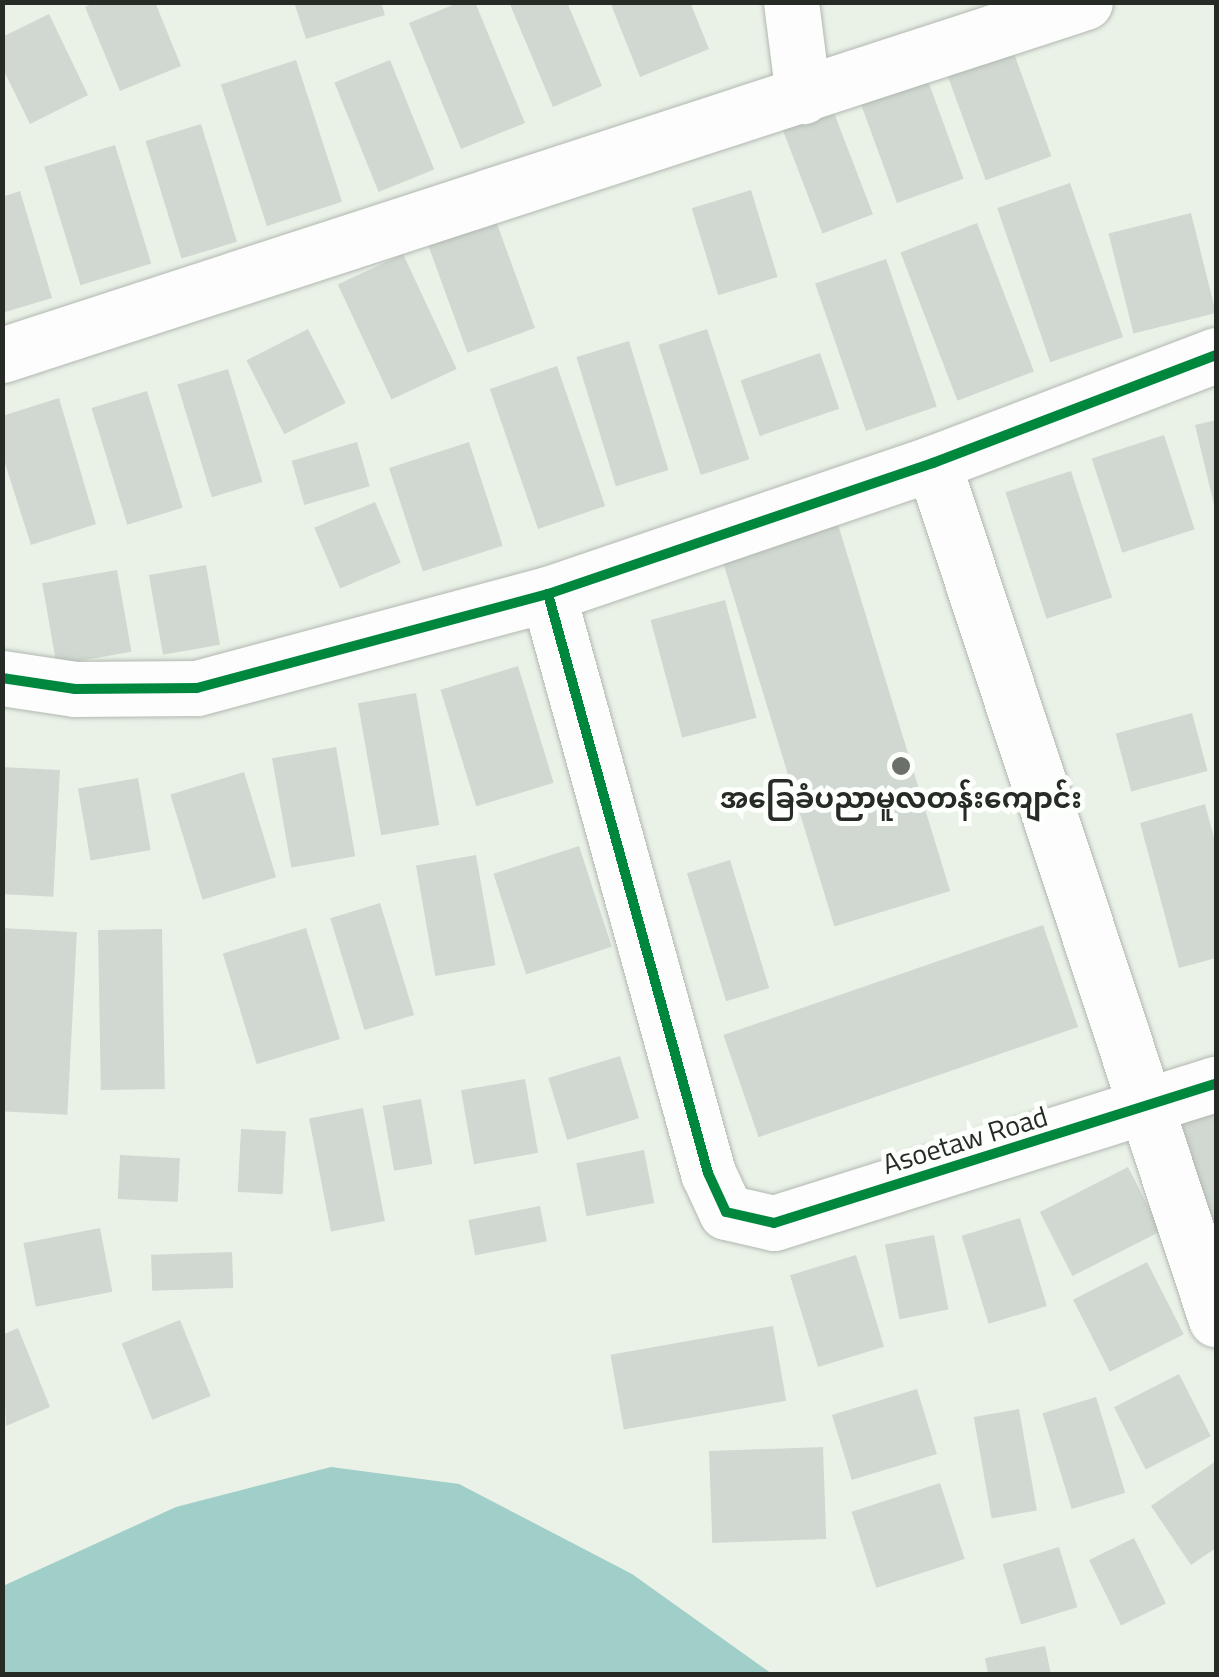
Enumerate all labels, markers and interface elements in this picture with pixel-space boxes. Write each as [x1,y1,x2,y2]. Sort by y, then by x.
marker: အခြေခံပညာမူလတန်းကျောင်း [890,755,912,777]
place label: အခြေခံပညာမူလတန်းကျောင်း [720,781,1082,815]
street label: Asoetaw Road [879,1099,1051,1181]

